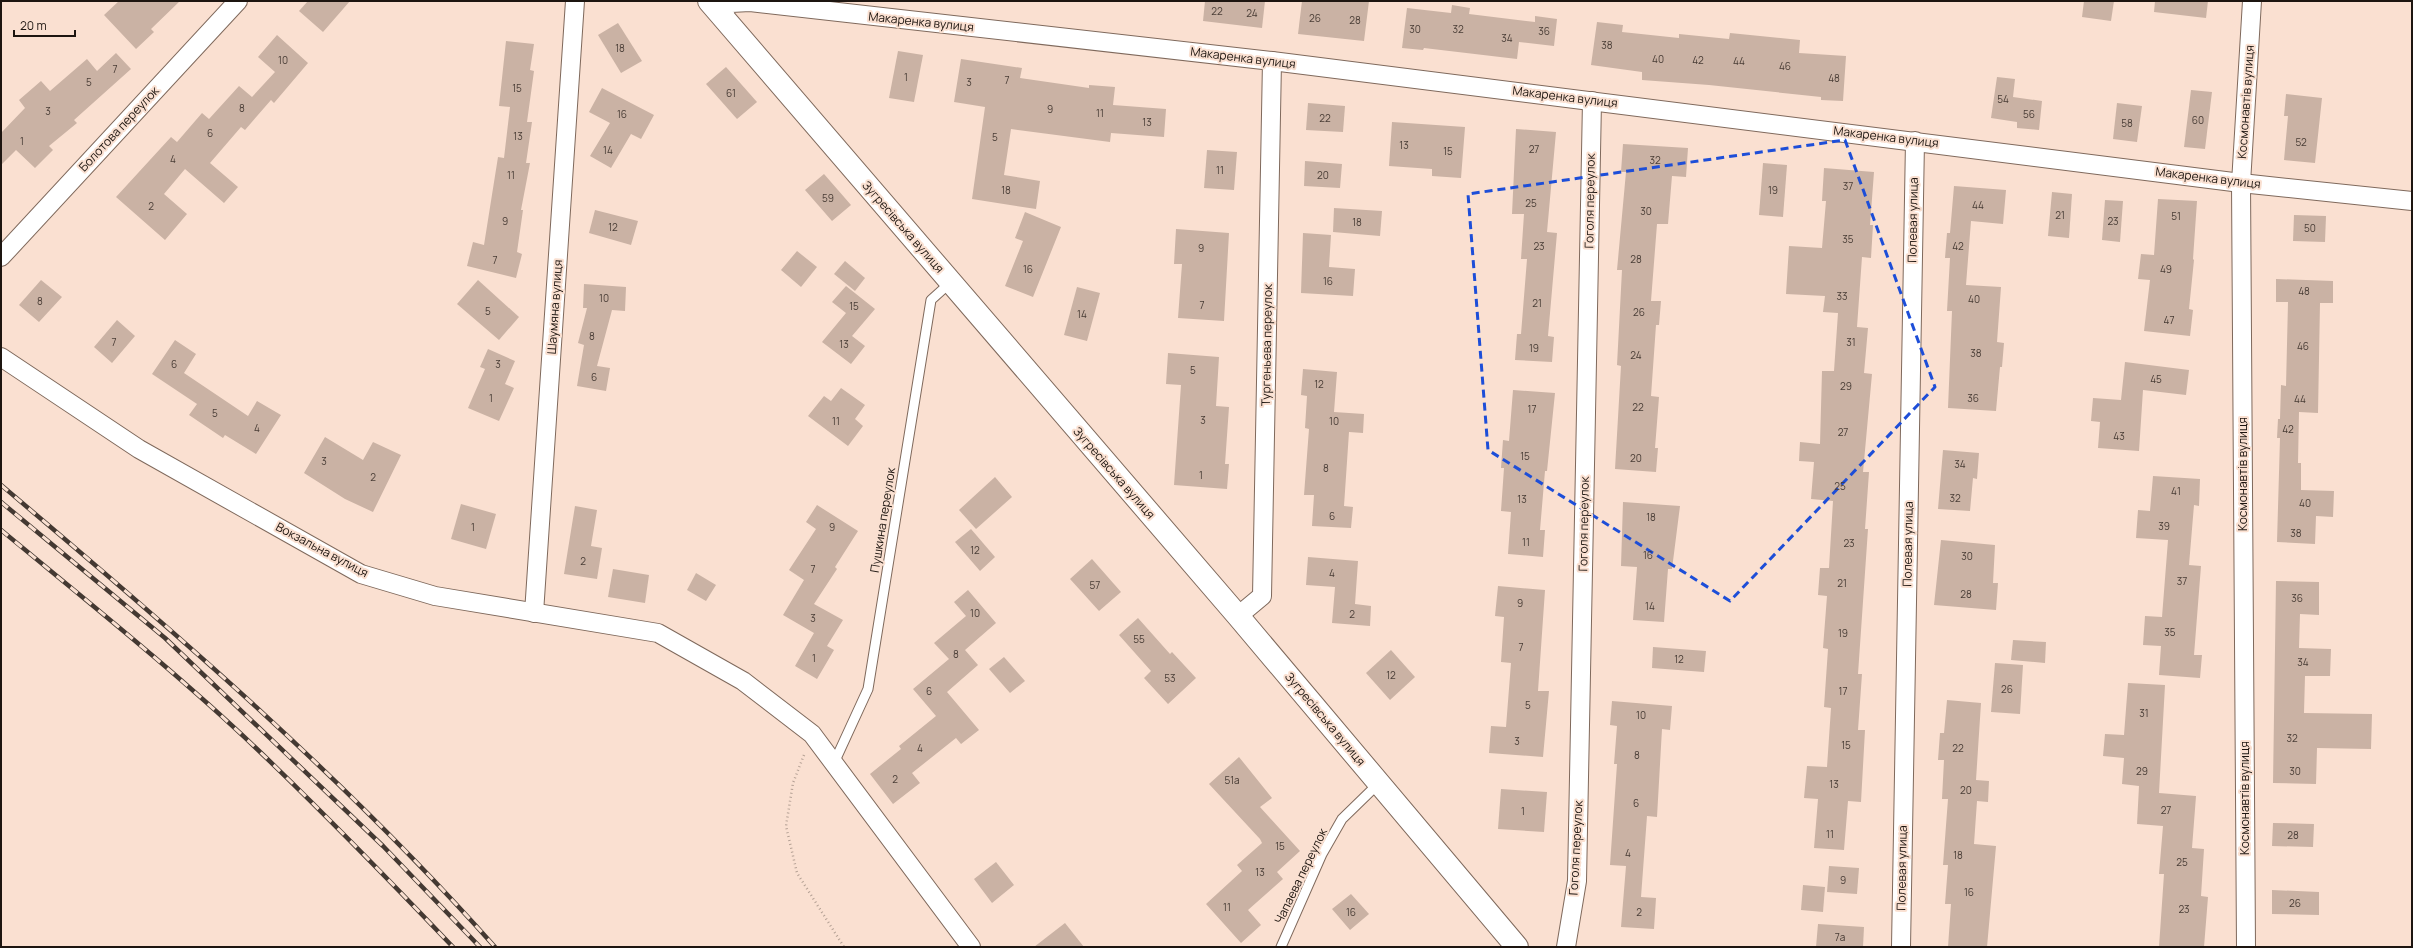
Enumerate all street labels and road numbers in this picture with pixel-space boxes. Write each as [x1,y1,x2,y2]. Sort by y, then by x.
street label: Макаренка вулиця [868,8,975,35]
street label: Макаренка вулиця [1189,43,1297,72]
street label: Космонавтів вулиця [2233,45,2258,159]
street label: Болотова переулок [75,82,163,175]
street label: Макаренка вулиця [1511,82,1619,111]
street label: Макаренка вулиця [1832,122,1940,151]
street label: Гоголя переулок [1580,152,1599,249]
street label: Макаренка вулиця [2154,163,2262,192]
street label: Зугресівська вулиця [859,177,948,276]
street label: Полевая улица [1903,177,1922,263]
street label: Шаумяна вулиця [543,259,566,355]
street label: Тургеньева переулок [1257,283,1276,406]
street label: Космонавтів вулиця [2234,417,2251,531]
street label: Зугресівська вулиця [1070,423,1159,522]
street label: Пушкина переулок [866,465,899,574]
street label: Гоголя переулок [1574,475,1593,572]
street label: Полевая улица [1898,501,1917,587]
street label: Вокзальна вулиця [273,518,372,581]
street label: Зугресівська вулиця [1281,668,1370,769]
street label: Космонавтів вулиця [2236,741,2253,855]
street label: Гоголя переулок [1565,799,1587,896]
street label: Чапаева переулок [1270,824,1332,926]
street label: Полевая улица [1892,825,1911,911]

